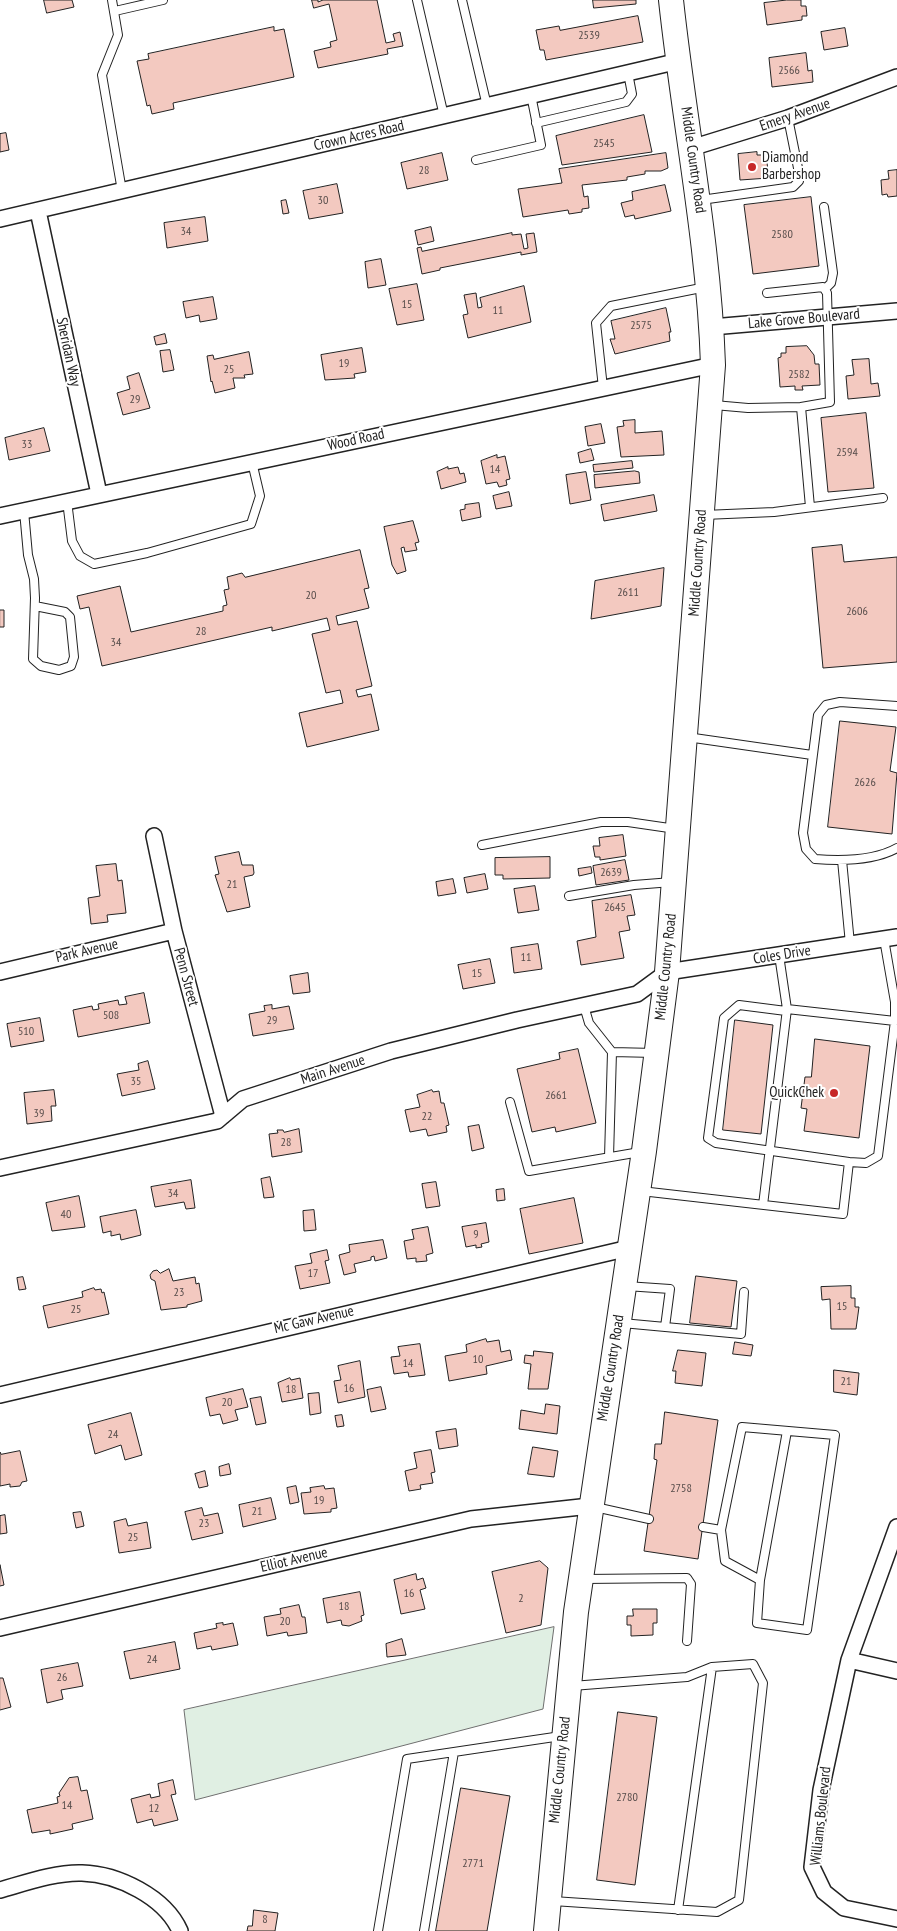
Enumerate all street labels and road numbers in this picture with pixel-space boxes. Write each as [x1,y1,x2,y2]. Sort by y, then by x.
street label: Emery Avenue [757,95,833,135]
street label: Middle Country Road [677,106,709,214]
street label: Crown Acres Road [312,117,406,155]
street label: Lake Grove Boulevard [747,305,861,333]
street label: Sheridan Way [52,316,84,388]
street label: Wood Road [326,425,386,455]
street label: Middle Country Road [685,509,711,617]
street label: Middle Country Road [651,913,681,1021]
street label: Park Avenue [54,935,120,967]
street label: Coles Drive [752,942,812,968]
street label: Penn Street [170,946,202,1008]
street label: Main Avenue [299,1051,367,1089]
street label: Mc Gaw Avenue [272,1302,356,1338]
street label: Middle Country Road [594,1314,628,1422]
street label: Elliot Avenue [259,1544,329,1576]
street label: Middle Country Road [545,1716,575,1824]
street label: Williams Boulevard [807,1766,835,1866]

